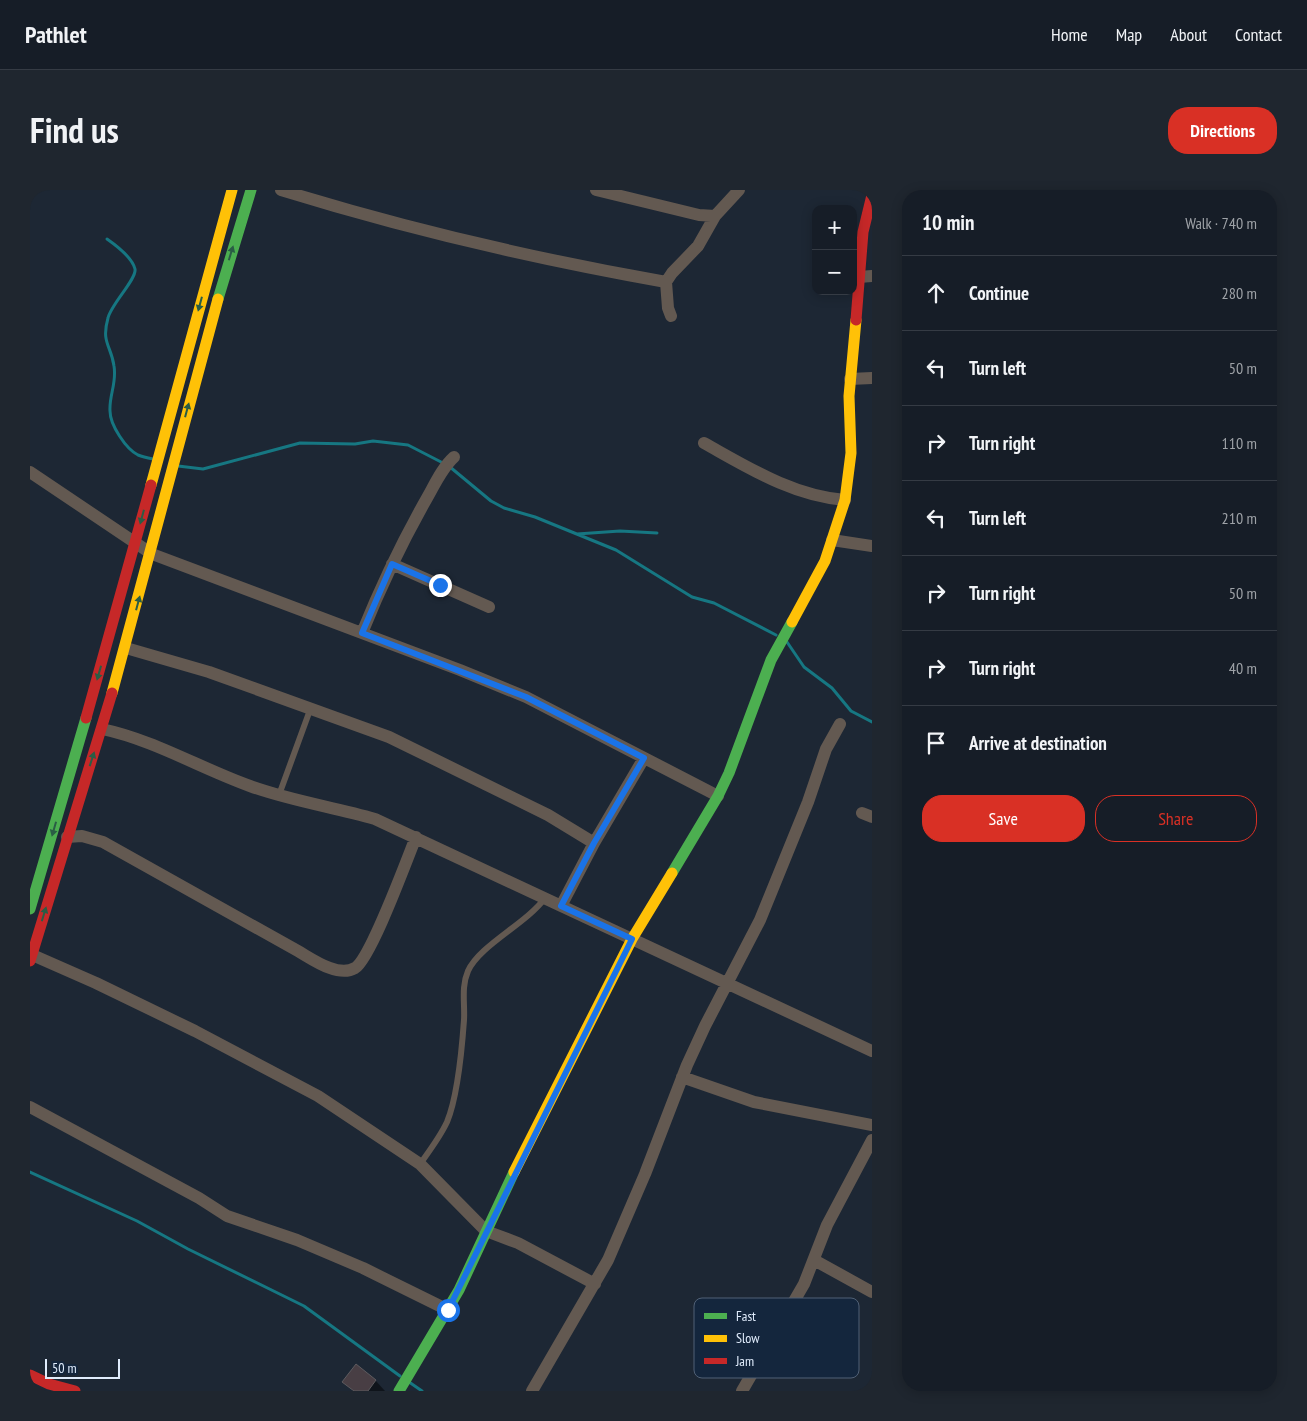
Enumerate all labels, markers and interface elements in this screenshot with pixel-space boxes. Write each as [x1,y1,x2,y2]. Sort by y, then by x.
text: Pathlet [25,19,87,50]
text: Home [1051,23,1088,46]
text: Map [1116,23,1142,46]
text: About [1170,23,1207,46]
text: Contact [1235,23,1282,46]
text: Find us [30,107,119,153]
button: Directions [1168,107,1277,154]
map controls [812,205,857,295]
button: + [812,205,857,250]
text: 10 min [922,209,974,236]
text: Walk · 740 m [1185,213,1257,233]
one-way arrow [228,246,236,261]
button: − [812,250,857,295]
icon: ahead [922,279,950,307]
text: Continue [969,281,1029,305]
text: 280 m [1222,283,1257,303]
one-way arrow [196,297,204,312]
icon: left [922,354,950,382]
text: Turn left [969,356,1026,380]
text: 50 m [1229,358,1257,378]
one-way arrow [184,402,192,417]
icon: right [922,429,950,457]
text: Turn right [969,431,1035,455]
text: 110 m [1222,433,1257,453]
icon: left [922,504,950,532]
text: Turn left [969,506,1026,530]
text: 210 m [1222,508,1257,528]
one-way arrow [138,509,146,524]
route end [429,574,452,597]
icon: right [922,579,950,607]
text: Turn right [969,581,1035,605]
text: 50 m [1229,583,1257,603]
one-way arrow [134,596,142,611]
icon: right [922,654,950,682]
text: Turn right [969,656,1035,680]
text: 40 m [1229,658,1257,678]
one-way arrow [95,666,103,681]
icon: arrive [922,729,950,757]
text: Arrive at destination [969,731,1107,755]
one-way arrow [88,751,96,766]
button: Save [922,795,1085,842]
button: Share [1095,795,1257,842]
one-way arrow [49,822,57,837]
one-way arrow [41,907,49,922]
legend [694,1298,859,1378]
route start [437,1299,460,1322]
text: Fast [736,1307,756,1325]
text: Slow [736,1329,760,1347]
text: Jam [735,1352,754,1370]
scale bar [45,1356,120,1379]
text: 50 m [52,1359,77,1377]

